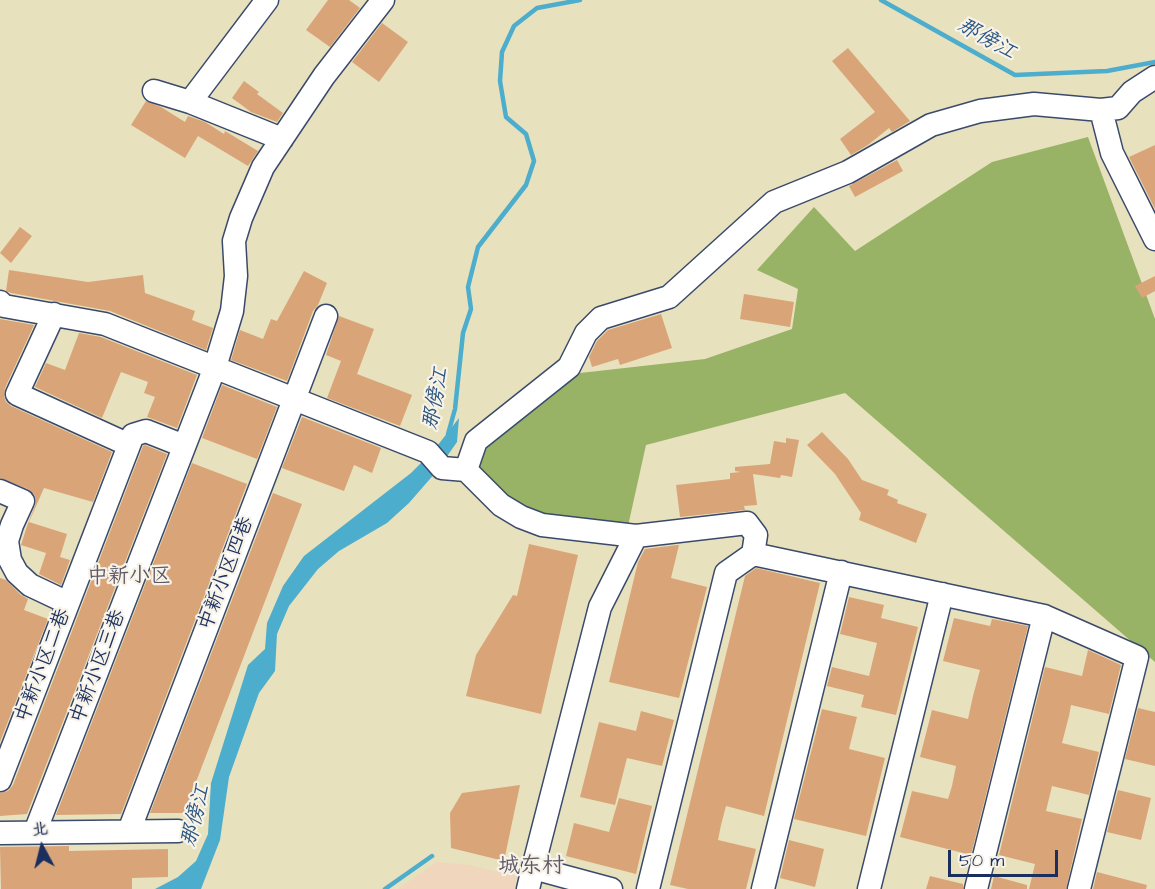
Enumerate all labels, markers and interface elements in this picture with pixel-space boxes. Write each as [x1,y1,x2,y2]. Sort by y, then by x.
water label: 那傍江 [952,14,1020,66]
water label: 那傍江 [419,366,455,432]
street label: 中新小区四巷 [194,514,260,634]
district label: 中新小区 [87,565,171,591]
street label: 中新小区二巷 [11,606,77,726]
street label: 中新小区三巷 [66,607,132,727]
water label: 那傍江 [177,782,217,850]
north arrow [12,817,72,877]
text: 北 [31,817,49,841]
scale bar [951,838,1060,876]
text: 50 m [959,848,1004,873]
district label: 城东村 [498,854,564,880]

